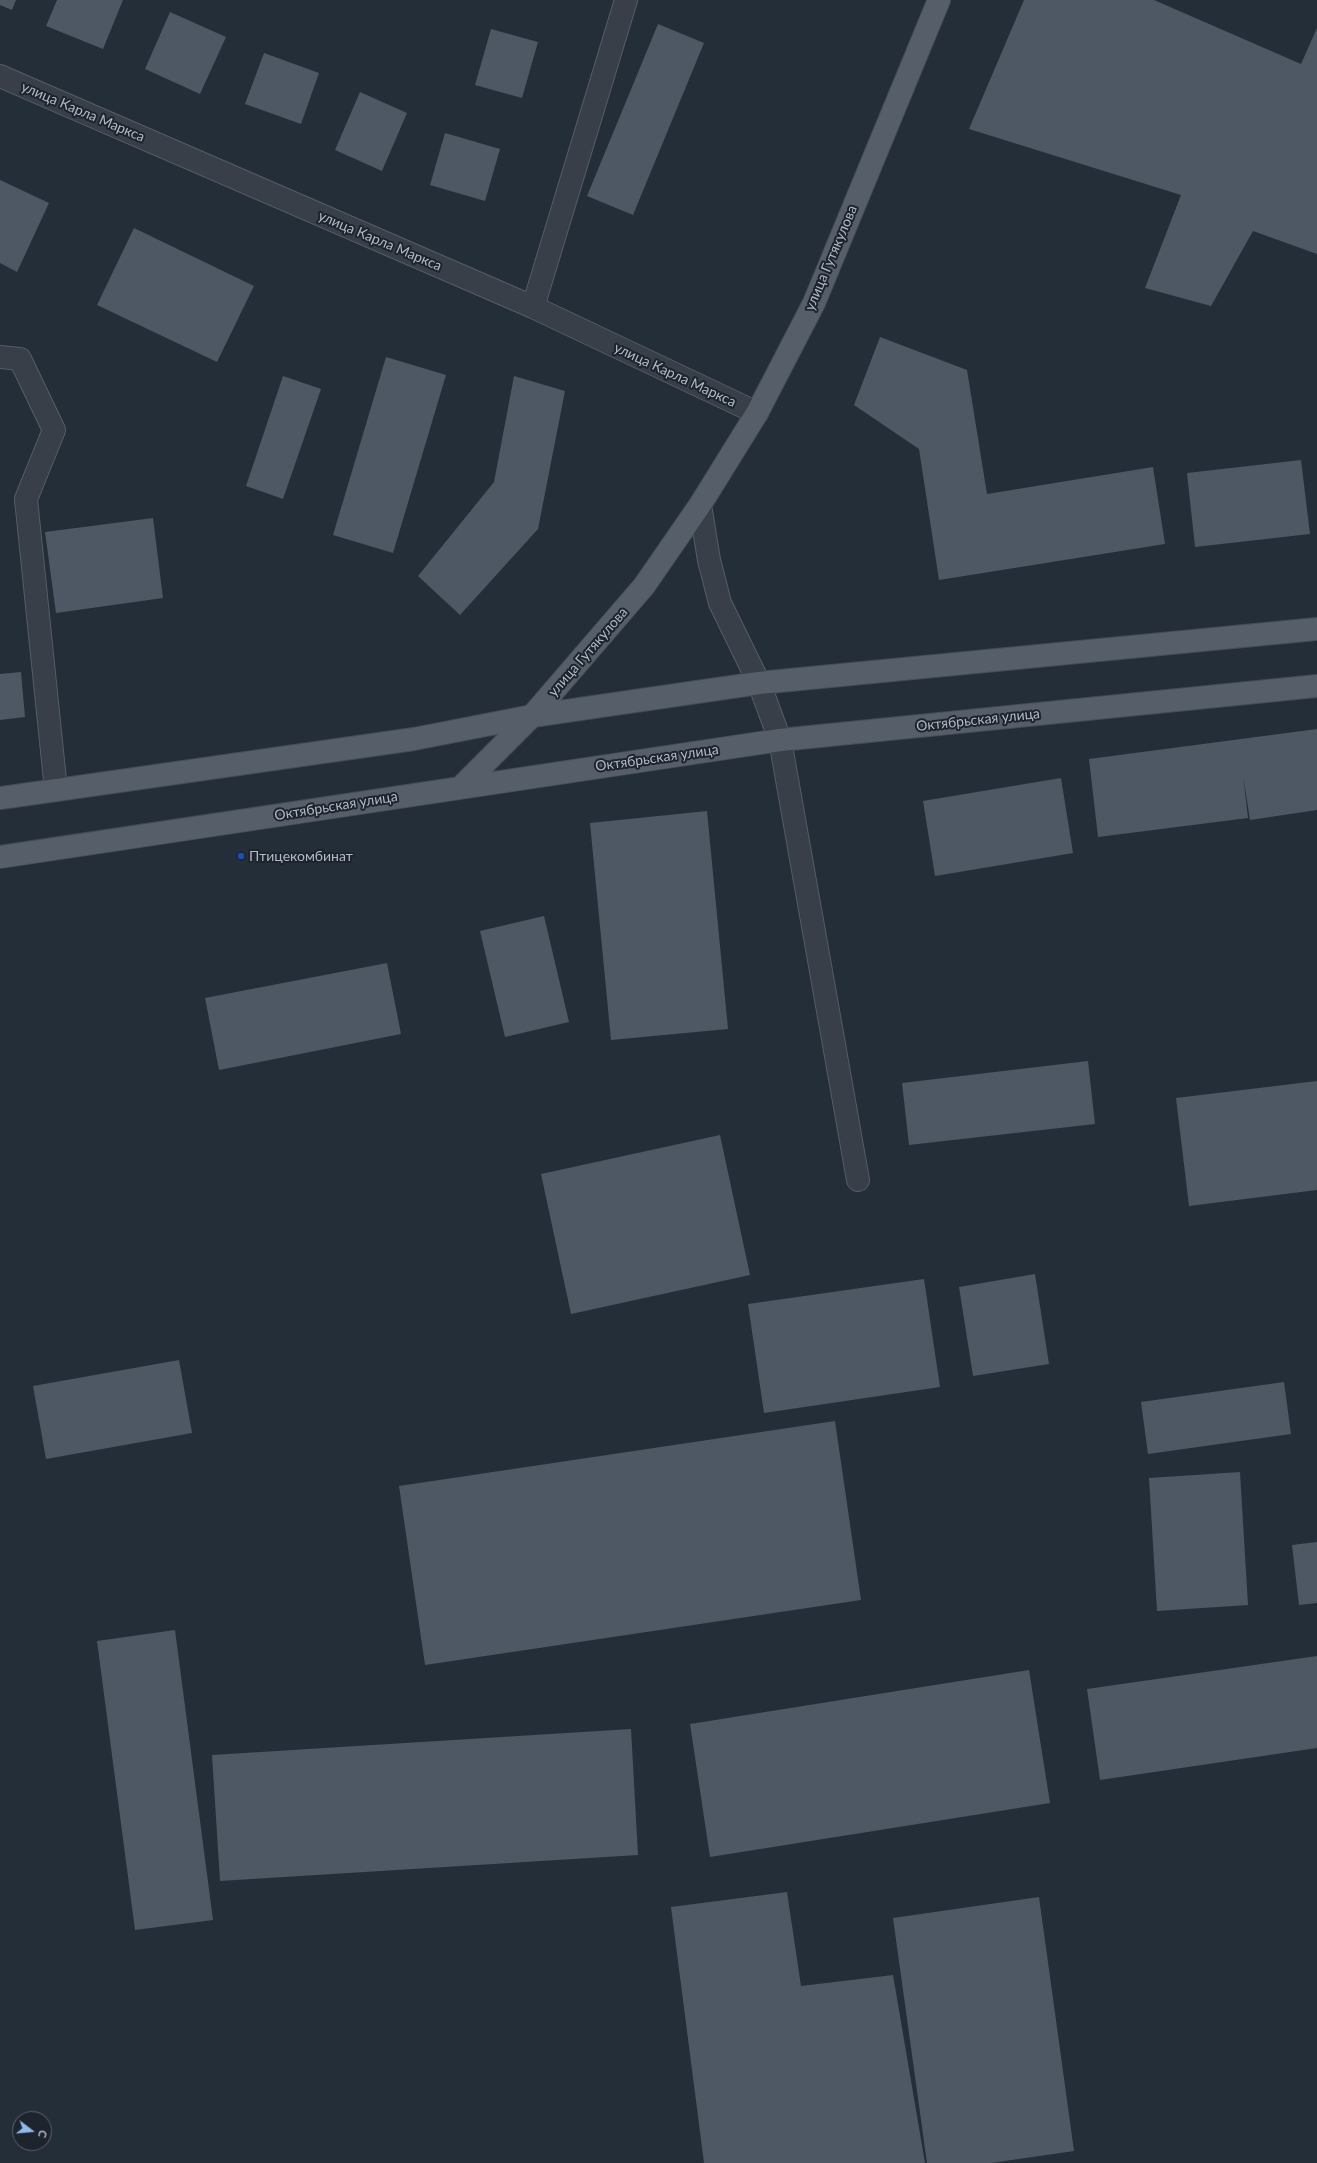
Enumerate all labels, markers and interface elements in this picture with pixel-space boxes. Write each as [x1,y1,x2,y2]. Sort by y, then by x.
street label: улица Карла Маркса [19,78,147,146]
street label: улица Гутякулова [801,203,861,313]
street label: улица Карла Маркса [316,207,444,275]
street label: улица Карла Маркса [611,339,739,411]
street label: улица Гутякулова [545,604,631,700]
street label: Октябрьская улица [915,705,1041,735]
street label: Октябрьская улица [594,741,720,775]
street label: Октябрьская улица [273,788,399,824]
place label: Птицекомбинат [249,848,353,864]
marker: Птицекомбинат [236,851,246,861]
north arrow [12,2111,52,2151]
text: С [36,2129,50,2139]

